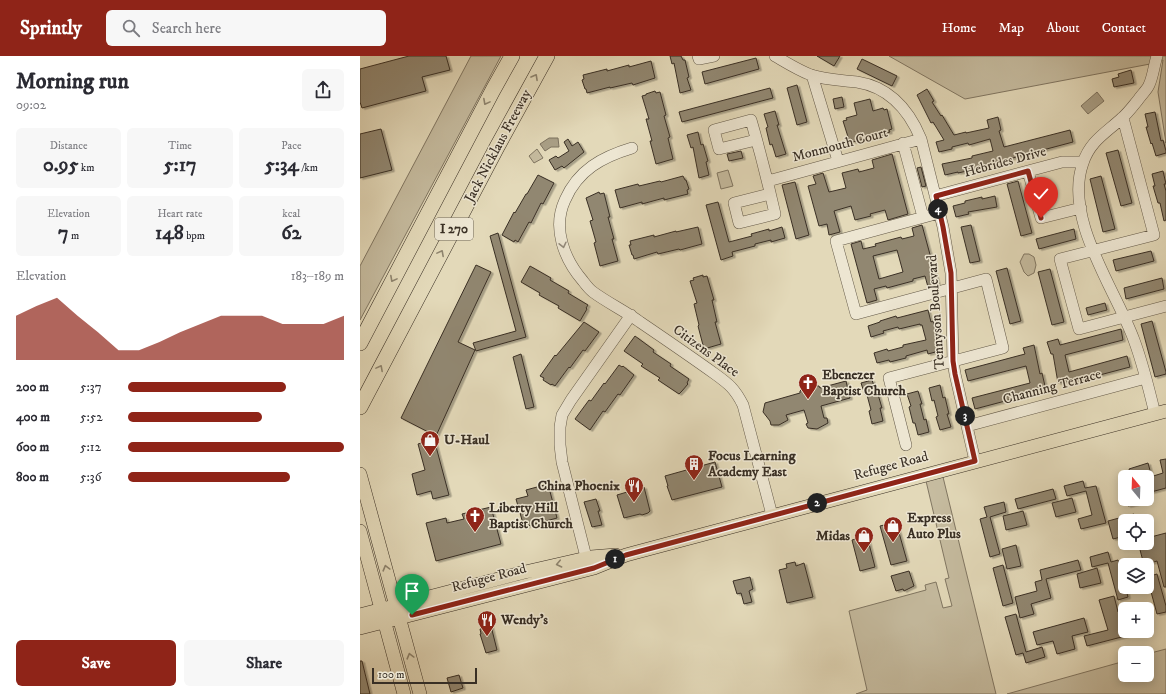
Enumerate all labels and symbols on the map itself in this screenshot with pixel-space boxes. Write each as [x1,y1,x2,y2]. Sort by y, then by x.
one-way arrow [531,74,538,81]
street label: Jack Nicklaus Freeway [460,86,536,207]
one-way arrow [484,98,491,105]
street label: Monmouth Court [790,123,890,166]
street label: Hebrides Drive [962,142,1048,182]
pin [1024,177,1058,218]
pin: 4 [928,199,948,219]
road number: I 270 [435,218,473,240]
one-way arrow [558,241,566,248]
one-way arrow [436,250,443,258]
street label: Tennyson Boulevard [923,254,949,370]
one-way arrow [391,275,398,282]
street label: Citizens Place [669,321,743,381]
one-way arrow [375,365,383,373]
street label: Channing Terrace [1001,365,1103,409]
place label: Ebenezer Baptist Church [822,366,907,400]
church icon: Ebenezer Baptist Church [797,372,819,400]
pin: 3 [955,406,975,426]
shop icon: U-Haul [419,429,441,457]
place label: U-Haul [444,431,490,449]
place label: Focus Learning Academy East [707,447,797,481]
street label: Refugee Road [852,447,930,485]
building icon: Focus Learning Academy East [683,453,705,481]
north arrow [1118,470,1154,506]
restaurant icon: China Phoenix [623,475,645,503]
place label: China Phoenix [538,477,620,495]
pin: 2 [807,493,827,513]
place label: Liberty Hill Baptist Church [489,499,574,533]
church icon: Liberty Hill Baptist Church [464,505,486,533]
place label: Express Auto Plus [906,509,961,543]
shop icon: Express Auto Plus [882,515,904,543]
shop icon: Midas [853,525,875,553]
place label: Midas [816,527,850,545]
pin: 1 [605,549,625,569]
street label: Refugee Road [450,559,528,597]
one-way arrow [556,560,563,568]
one-way arrow [382,565,391,572]
pin [395,574,429,615]
restaurant icon: Wendy's [476,609,498,637]
place label: Wendy's [500,611,548,629]
one-way arrow [406,653,415,660]
scale bar [372,666,477,685]

